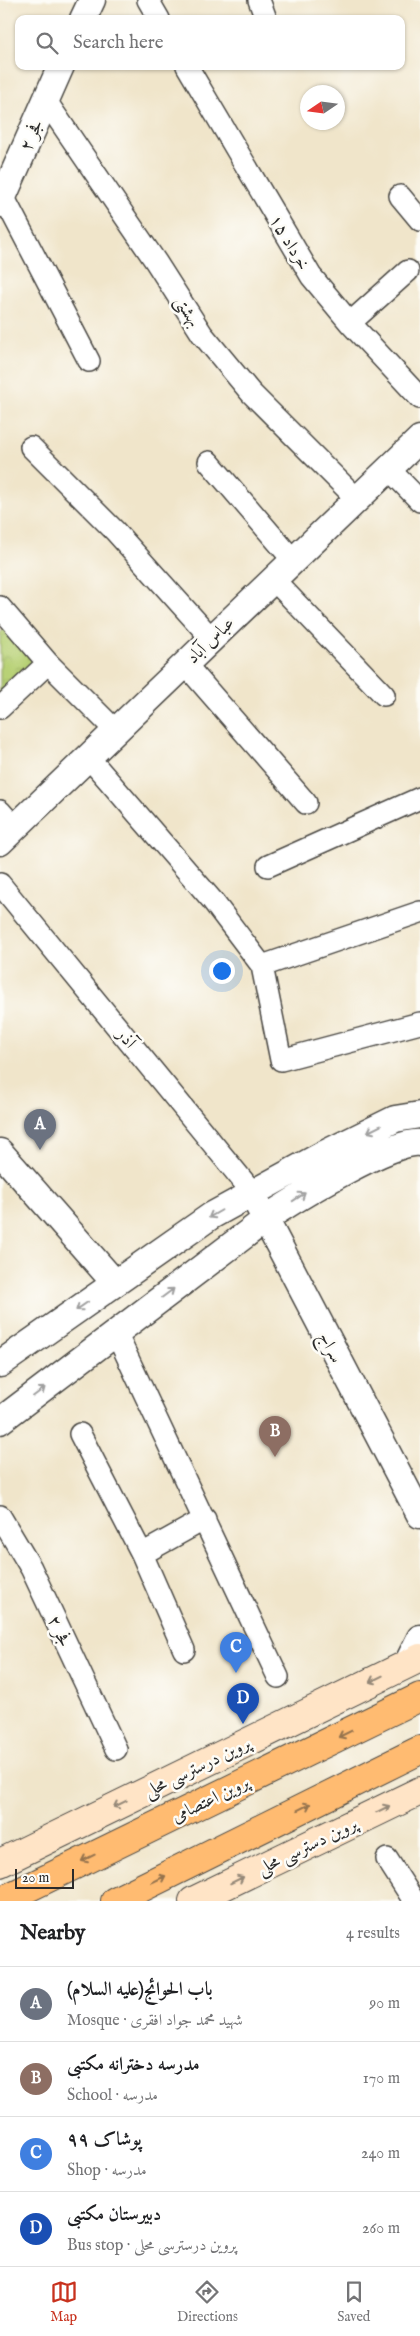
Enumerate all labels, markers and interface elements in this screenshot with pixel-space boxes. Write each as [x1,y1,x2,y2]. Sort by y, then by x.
search box [15,15,405,70]
icon: search [33,29,61,57]
text: Search here [73,31,164,55]
north arrow [300,85,345,130]
street label: فجر ۲ [15,116,49,155]
street label: ۱۵ خرداد [263,211,314,275]
street label: بهشتی [168,292,205,332]
street label: عباس آباد [182,613,240,670]
your location [209,958,235,984]
street label: آذر [110,1023,142,1055]
pin: A [24,1109,56,1150]
one-way arrow [367,1125,382,1134]
one-way arrow [292,1192,306,1202]
one-way arrow [209,1209,223,1219]
one-way arrow [161,1288,174,1299]
one-way arrow [75,1301,89,1311]
street label: سراج [309,1328,347,1369]
one-way arrow [32,1386,45,1397]
pin: B [259,1416,291,1457]
street label: فجر ۲ [41,1612,76,1651]
pin: C [220,1632,252,1673]
one-way arrow [369,1675,384,1684]
pin: D [227,1683,259,1724]
one-way arrow [337,1729,352,1739]
street label: پروین درسترسی محلی [141,1732,256,1804]
street label: پروین اعتصامی [168,1771,255,1829]
one-way arrow [113,1800,128,1809]
one-way arrow [297,1802,312,1812]
one-way arrow [375,1804,390,1813]
street label: پروین دسترسی محلی [254,1812,363,1881]
one-way arrow [81,1854,96,1864]
scale bar [15,1866,74,1889]
text: 20 m [22,1869,49,1887]
one-way arrow [151,1874,166,1883]
one-way arrow [229,1875,244,1884]
text: Nearby [20,1920,85,1947]
text: 4 results [346,1924,400,1944]
text: باب الحوائج(علیه السلام) [67,1978,213,2002]
text: A [31,1994,41,2014]
text: 90 m [369,1994,400,2014]
text: Mosque · شهید محمد جواد افقری [67,2011,243,2031]
text: مدرسه دخترانه مکتبی [67,2053,200,2077]
text: B [31,2069,41,2089]
text: 170 m [363,2069,400,2089]
text: School · مدرسه [67,2086,158,2106]
text: پوشاک ۹۹ [67,2128,142,2152]
text: C [30,2144,42,2164]
text: 240 m [361,2144,400,2164]
text: Shop · مدرسه [67,2161,147,2181]
text: دبیرستان مکتبی [67,2203,161,2227]
text: D [30,2219,42,2239]
text: 260 m [362,2219,400,2239]
text: Bus stop · پروین درسترسی محلی [67,2236,236,2256]
tab: Map [50,2278,78,2326]
tab: Directions [177,2278,238,2326]
tab: Saved [337,2278,370,2326]

